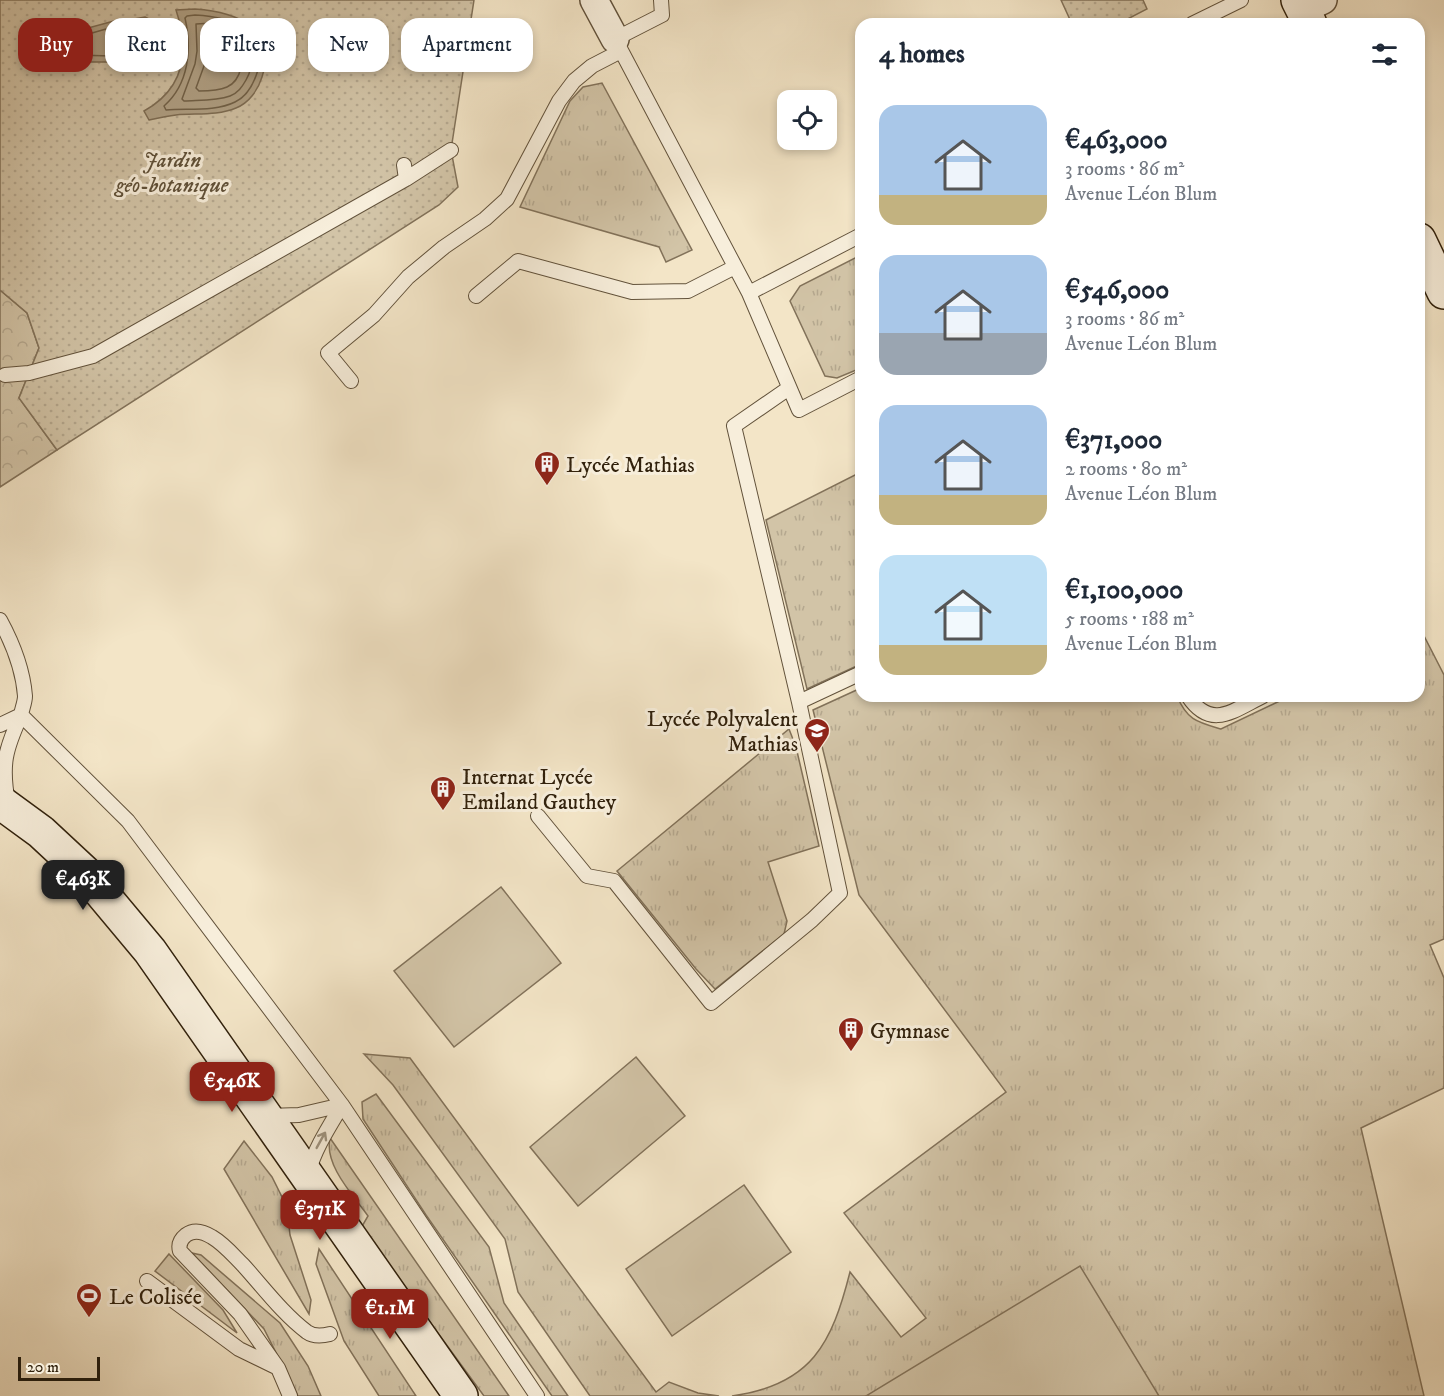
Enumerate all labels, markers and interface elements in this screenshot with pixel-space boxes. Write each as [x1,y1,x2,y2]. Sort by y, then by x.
chip: Buy [18,18,93,72]
chip: Rent [105,18,188,72]
chip: Filters [200,18,296,72]
chip: New [308,18,389,72]
chip: Apartment [401,18,533,72]
text: 4 homes [879,38,965,71]
icon: filters [1368,38,1401,71]
map controls [777,90,837,150]
button: locate [777,90,837,150]
text: €463,000 [1065,124,1167,157]
icon: home [927,129,999,201]
park label: Jardin géo-botanique [114,147,229,200]
text: 3 rooms · 86 m² [1065,157,1184,182]
text: Avenue Léon Blum [1065,182,1217,207]
text: €546,000 [1065,274,1169,307]
icon: home [927,279,999,351]
text: 3 rooms · 86 m² [1065,307,1184,332]
text: Avenue Léon Blum [1065,332,1217,357]
text: €371,000 [1065,424,1162,457]
icon: home [927,429,999,501]
building icon: Lycée Mathias [532,449,562,487]
place label: Lycée Mathias [566,452,695,479]
text: 2 rooms · 80 m² [1065,457,1187,482]
text: Avenue Léon Blum [1065,482,1217,507]
text: €1,100,000 [1065,574,1183,607]
icon: home [927,579,999,651]
text: 5 rooms · 188 m² [1065,607,1194,632]
text: Avenue Léon Blum [1065,632,1217,657]
place label: Lycée Polyvalent Mathias [647,706,798,758]
school or university icon: Lycée Polyvalent Mathias [802,716,832,754]
place label: Internat Lycée Emiland Gauthey [462,764,617,816]
building icon: Internat Lycée Emiland Gauthey [428,774,458,812]
pin: €463K [41,860,125,911]
text: €463K [55,867,111,892]
building icon: Gymnase [836,1015,866,1053]
place label: Gymnase [870,1018,950,1045]
pin: €546K [190,1062,274,1113]
text: €546K [204,1069,260,1094]
one-way arrow [316,1132,327,1150]
pin: €371K [278,1190,362,1241]
text: €371K [294,1197,346,1222]
sports icon: Le Colisée [74,1281,104,1319]
place label: Le Colisée [109,1284,202,1311]
pin: €1.1M [348,1289,432,1340]
text: €1.1M [365,1296,415,1321]
scale bar [18,1354,100,1382]
text: 20 m [27,1357,59,1377]

